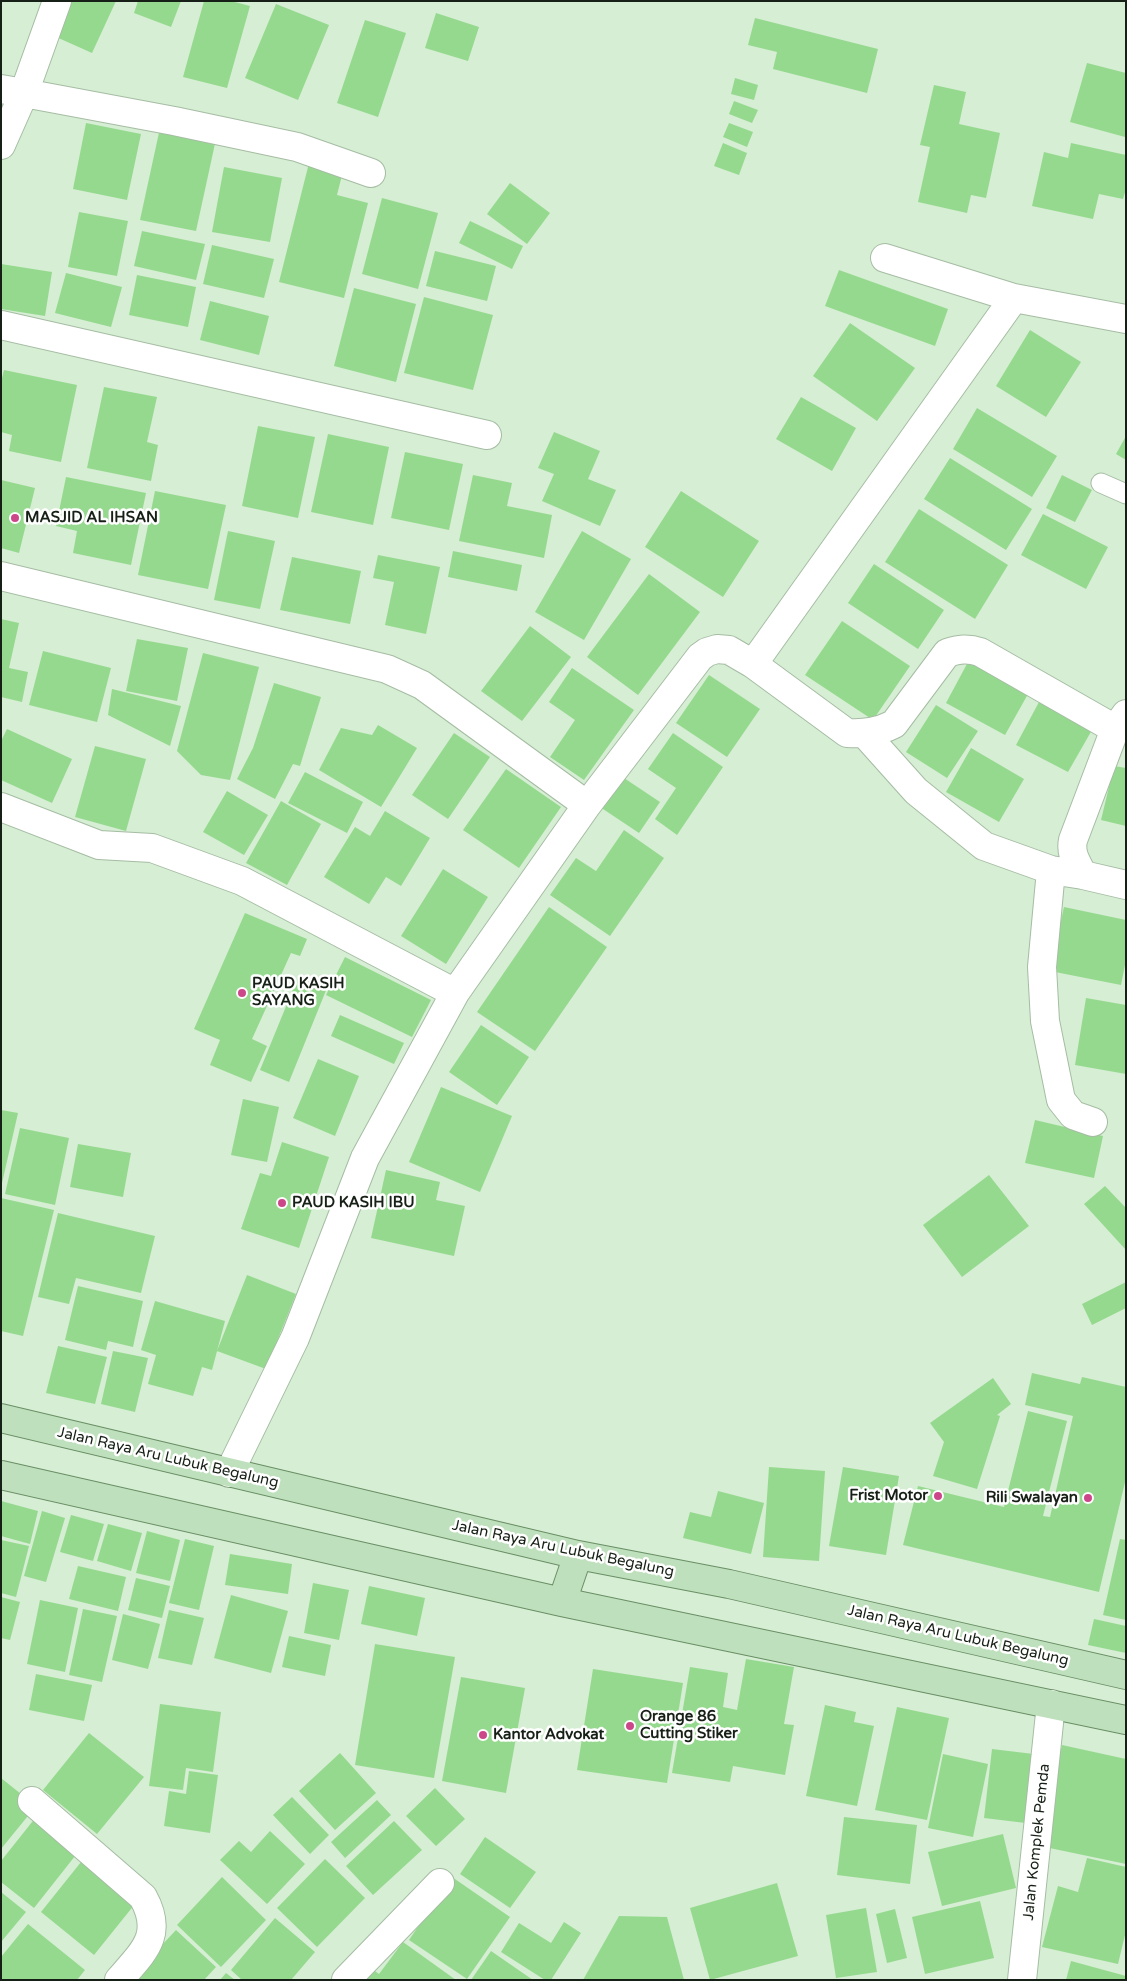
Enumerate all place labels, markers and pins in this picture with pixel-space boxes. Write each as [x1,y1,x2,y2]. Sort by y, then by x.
place label: MASJID AL IHSAN [25,509,158,527]
marker: MASJID AL IHSAN [9,512,21,524]
place label: PAUD KASIH SAYANG [252,975,345,1010]
marker: PAUD KASIH SAYANG [236,987,248,999]
place label: PAUD KASIH IBU [292,1194,415,1212]
marker: PAUD KASIH IBU [276,1197,288,1209]
place label: Frist Motor [849,1487,928,1505]
place label: Rili Swalayan [986,1489,1078,1507]
marker: Frist Motor [932,1490,944,1502]
marker: Rili Swalayan [1082,1492,1094,1504]
place label: Orange 86 Cutting Stiker [640,1708,738,1743]
marker: Orange 86 Cutting Stiker [624,1720,636,1732]
place label: Kantor Advokat [493,1726,604,1744]
marker: Kantor Advokat [477,1729,489,1741]

